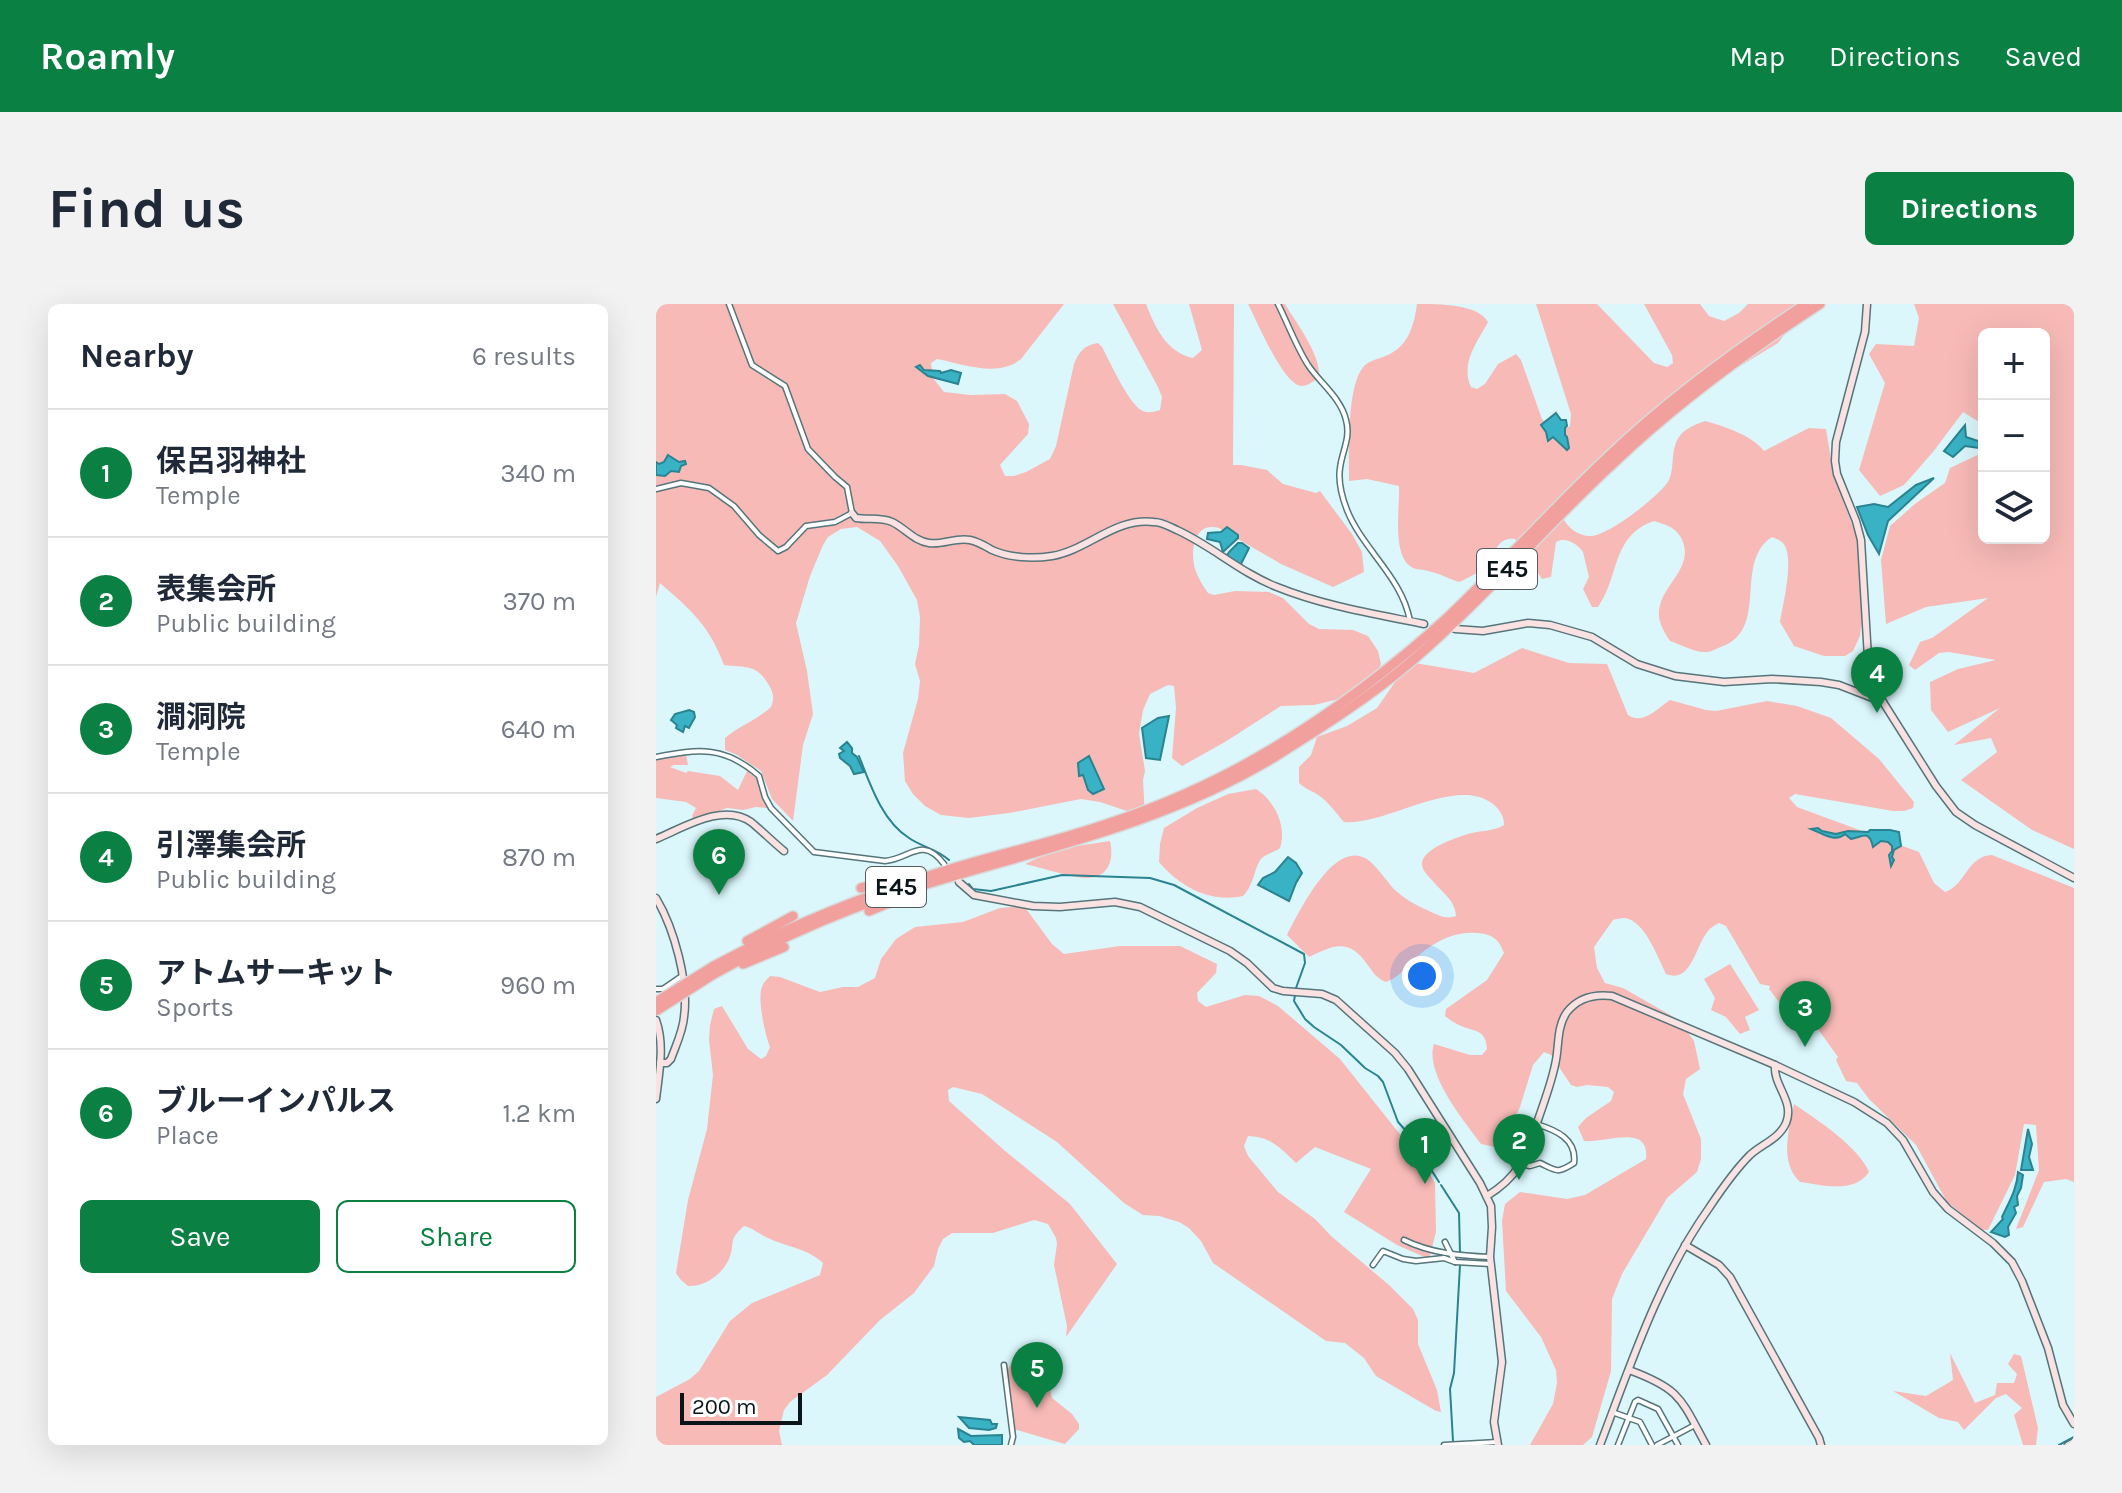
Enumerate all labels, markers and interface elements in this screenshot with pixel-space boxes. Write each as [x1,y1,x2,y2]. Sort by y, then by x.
text: Roamly [40,34,175,79]
text: Map [1730,40,1785,73]
text: Directions [1829,40,1961,73]
text: Saved [2005,40,2082,73]
button: Directions [1865,172,2074,245]
text: Find us [48,176,245,241]
map controls [1978,328,2050,544]
button: + [1978,328,2050,400]
text: Nearby [80,336,194,376]
text: 6 results [472,341,576,372]
button: − [1978,400,2050,472]
text: 保呂羽神社 [156,443,306,479]
text: 1 [101,458,111,489]
text: 340 m [500,458,576,489]
button: layers [1978,472,2050,544]
text: Temple [156,480,241,511]
road number: E45 [1477,549,1537,589]
text: 表集会所 [156,571,276,607]
text: 2 [98,586,114,617]
text: 370 m [503,586,576,617]
text: Public building [156,608,336,639]
pin: 4 [1851,647,1903,713]
text: 澗洞院 [156,699,246,735]
text: 3 [98,714,114,745]
text: 640 m [501,714,576,745]
text: Temple [156,736,241,767]
text: 引澤集会所 [156,827,306,863]
pin: 6 [693,829,745,895]
text: 4 [98,842,114,873]
text: 870 m [502,842,576,873]
text: Public building [156,864,336,895]
road number: E45 [866,867,926,907]
text: アトムサーキット [156,955,396,991]
your location [1402,956,1442,996]
text: 5 [98,970,114,1001]
text: 960 m [500,970,576,1001]
pin: 3 [1779,981,1831,1047]
text: Sports [156,992,234,1023]
text: ブルーインパルス [156,1083,396,1119]
text: 6 [98,1098,114,1129]
text: 1.2 km [503,1098,576,1129]
pin: 2 [1493,1114,1545,1180]
pin: 1 [1399,1118,1451,1184]
text: Place [156,1120,219,1151]
button: Save [80,1200,320,1273]
button: Share [336,1200,576,1273]
pin: 5 [1011,1342,1063,1408]
scale bar [680,1389,802,1425]
text: 200 m [692,1394,757,1420]

